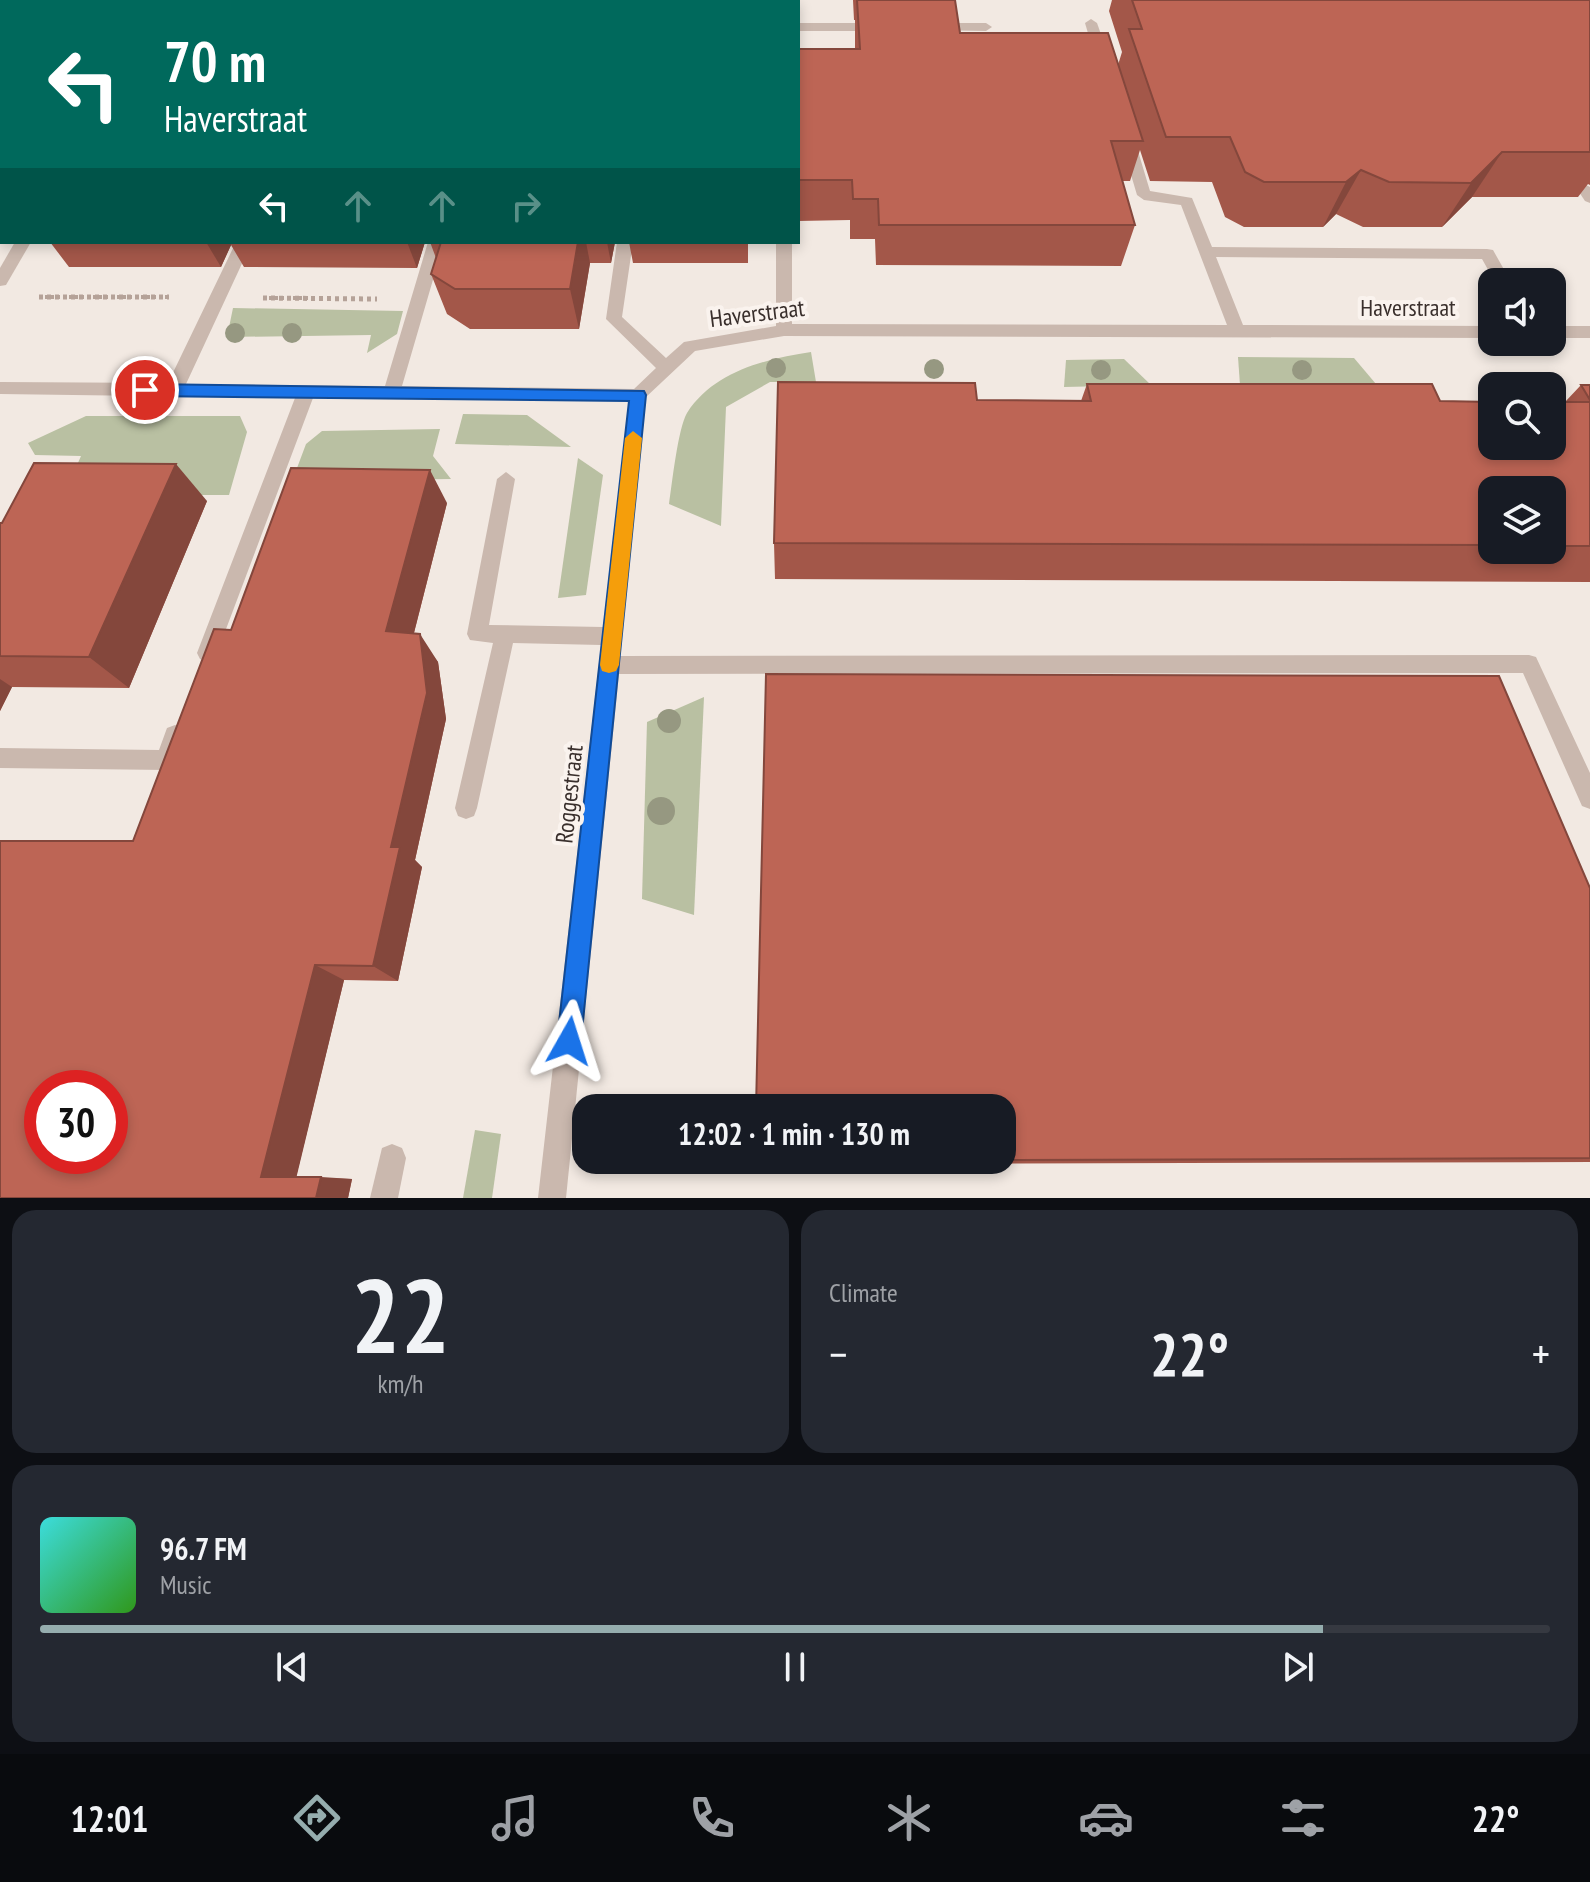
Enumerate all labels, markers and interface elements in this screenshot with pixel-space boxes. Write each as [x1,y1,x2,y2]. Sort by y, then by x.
text: 70 m [164,25,266,97]
icon: left [32,32,136,136]
text: Haverstraat [164,95,307,142]
icon: left [252,184,296,228]
icon: ahead [336,184,380,228]
icon: ahead [420,184,464,228]
icon: right [504,184,548,228]
map controls [1478,268,1566,564]
button: sound [1478,268,1566,356]
street label: Haverstraat [708,292,807,334]
street label: Haverstraat [1360,292,1456,323]
pin [111,356,179,424]
icon: arrive [123,368,167,412]
button: search [1478,372,1566,460]
button: layers [1478,476,1566,564]
street label: Roggestraat [548,743,590,845]
position arrow [527,999,611,1083]
speed limit sign: 30 [24,1070,128,1174]
text: 12:02 · 1 min · 130 m [678,1114,910,1153]
text: 22 [351,1247,450,1382]
text: Climate [829,1276,898,1309]
text: 22° [1150,1315,1229,1393]
text: − [829,1325,847,1382]
text: + [1532,1325,1550,1382]
text: km/h [377,1367,424,1400]
text: 96.7 FM [160,1529,247,1568]
text: Music [160,1568,212,1601]
icon: previous [270,1645,314,1689]
icon: pause [773,1645,817,1689]
icon: next [1276,1645,1320,1689]
icon: directions [289,1790,345,1846]
icon: music [487,1790,543,1846]
icon: phone [684,1790,740,1846]
icon: climate [881,1790,937,1846]
icon: car [1078,1790,1134,1846]
icon: filters [1275,1790,1331,1846]
text: 12:01 [71,1795,148,1842]
text: 22° [1472,1795,1519,1842]

